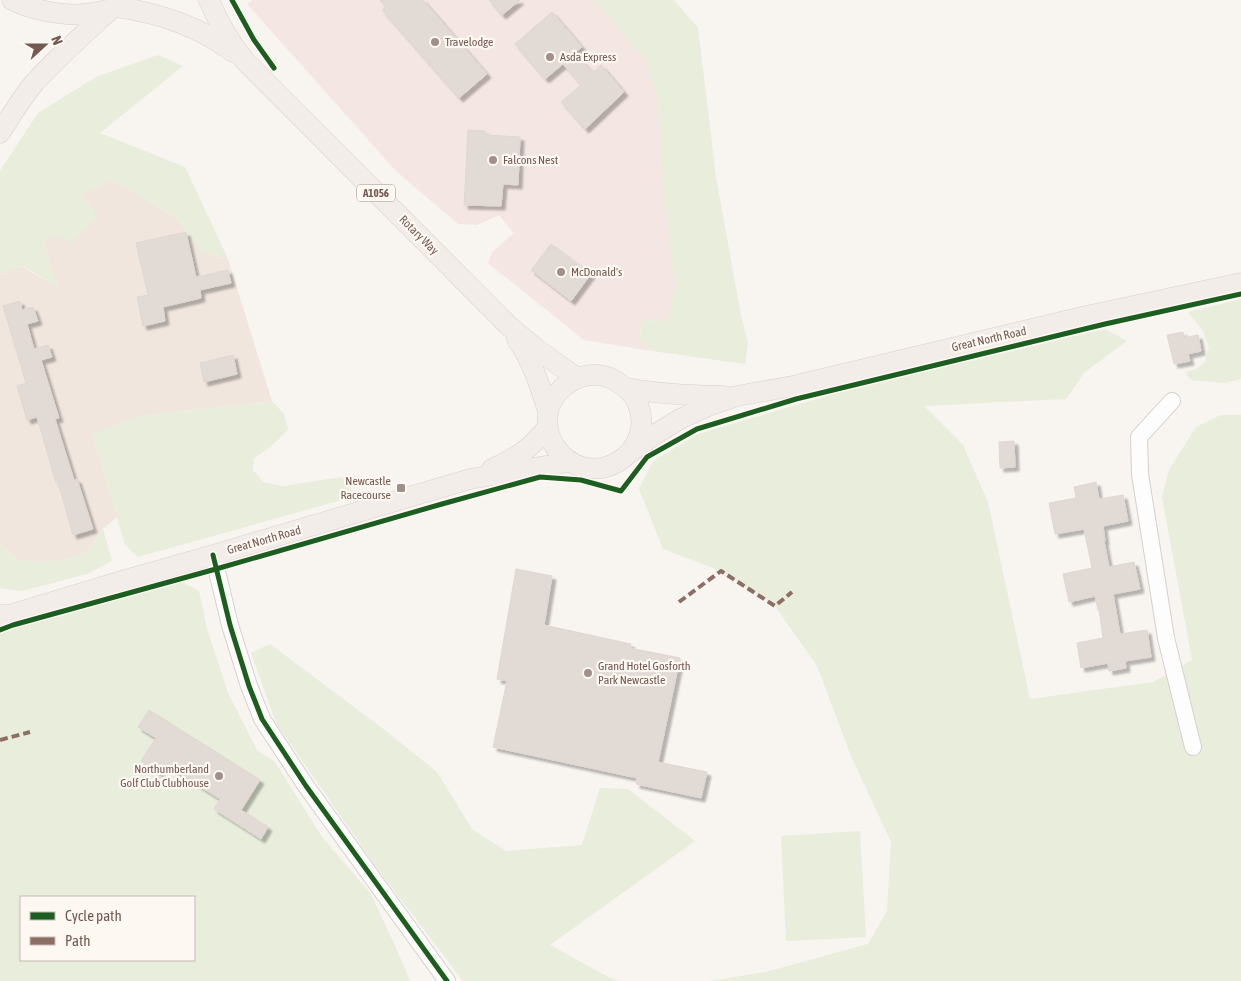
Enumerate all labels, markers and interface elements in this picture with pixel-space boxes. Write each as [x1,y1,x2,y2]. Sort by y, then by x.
north arrow [20,20,70,70]
text: N [48,34,66,47]
place label: Travelodge [445,35,493,49]
marker: Travelodge [429,36,441,48]
place label: Asda Express [560,50,616,64]
marker: Asda Express [544,51,556,63]
place label: Falcons Nest [503,153,559,167]
marker: Falcons Nest [487,154,499,166]
road number: A1056 [357,184,395,202]
street label: Rotary Way [396,212,442,258]
place label: McDonald's [571,265,622,279]
marker: McDonald's [555,266,567,278]
street label: Great North Road [950,324,1028,354]
place label: Newcastle Racecourse [340,474,391,502]
marker: Newcastle Racecourse [395,482,407,494]
street label: Great North Road [226,523,302,557]
place label: Grand Hotel Gosforth Park Newcastle [598,659,691,687]
marker: Grand Hotel Gosforth Park Newcastle [582,667,594,679]
place label: Northumberland Golf Club Clubhouse [120,762,209,790]
marker: Northumberland Golf Club Clubhouse [213,770,225,782]
legend [20,896,195,961]
text: Cycle path [65,907,122,924]
text: Path [65,932,91,949]

